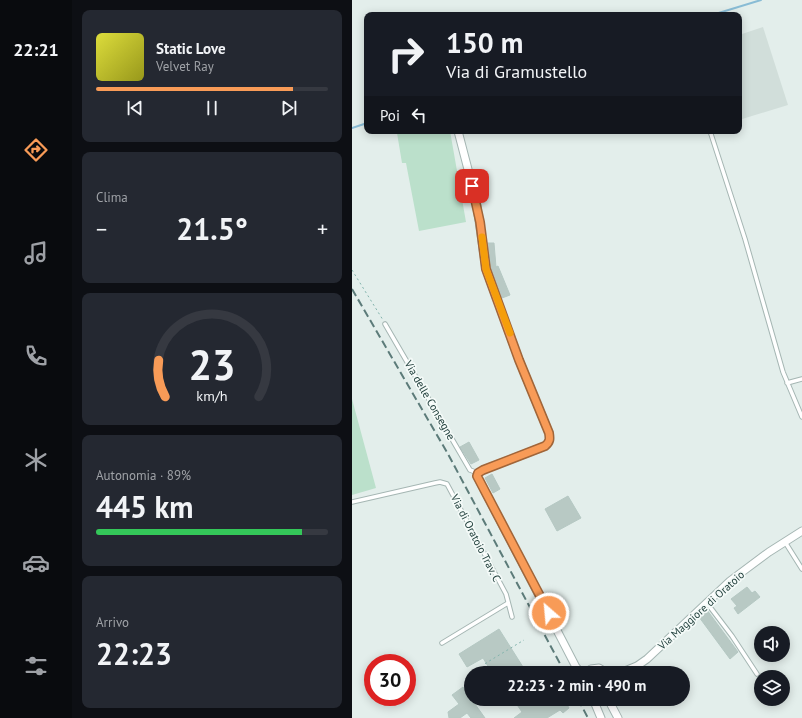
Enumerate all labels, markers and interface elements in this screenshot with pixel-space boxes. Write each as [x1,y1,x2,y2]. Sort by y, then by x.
text: 150 m [446,24,523,61]
icon: right [380,28,432,80]
text: 22:21 [13,38,59,61]
text: Static Love [156,39,226,58]
text: Velvet Ray [156,58,214,75]
text: Via di Gramustello [446,60,587,83]
icon: previous [124,97,146,119]
icon: pause [201,97,223,119]
icon: next [278,97,300,119]
icon: left [408,104,430,126]
text: Poi [380,106,400,125]
icon: directions [22,136,50,164]
pin [455,169,489,203]
icon: arrive [461,175,483,197]
text: Clima [96,189,128,206]
text: 21.5° [176,209,248,248]
text: − [96,215,107,243]
text: + [317,215,328,243]
icon: music [22,239,50,267]
text: 23 [188,338,236,391]
icon: phone [22,342,50,370]
street label: Via delle Consegne [401,357,459,443]
text: km/h [196,386,228,405]
icon: climate [22,446,50,474]
text: Autonomia · 89% [96,467,191,484]
text: 445 km [96,487,194,526]
street label: Via di Oratoio Trav. C [447,491,504,584]
icon: car [22,549,50,577]
street label: Via Maggiore di Oratoio [654,567,747,653]
position arrow [528,592,570,634]
text: Arrivo [96,614,129,631]
map controls [754,626,790,706]
button: sound [754,626,790,662]
text: 22:23 [96,634,172,673]
icon: filters [22,652,50,680]
speed limit sign: 30 [364,654,416,706]
button: layers [754,670,790,706]
text: 22:23 · 2 min · 490 m [508,676,646,695]

